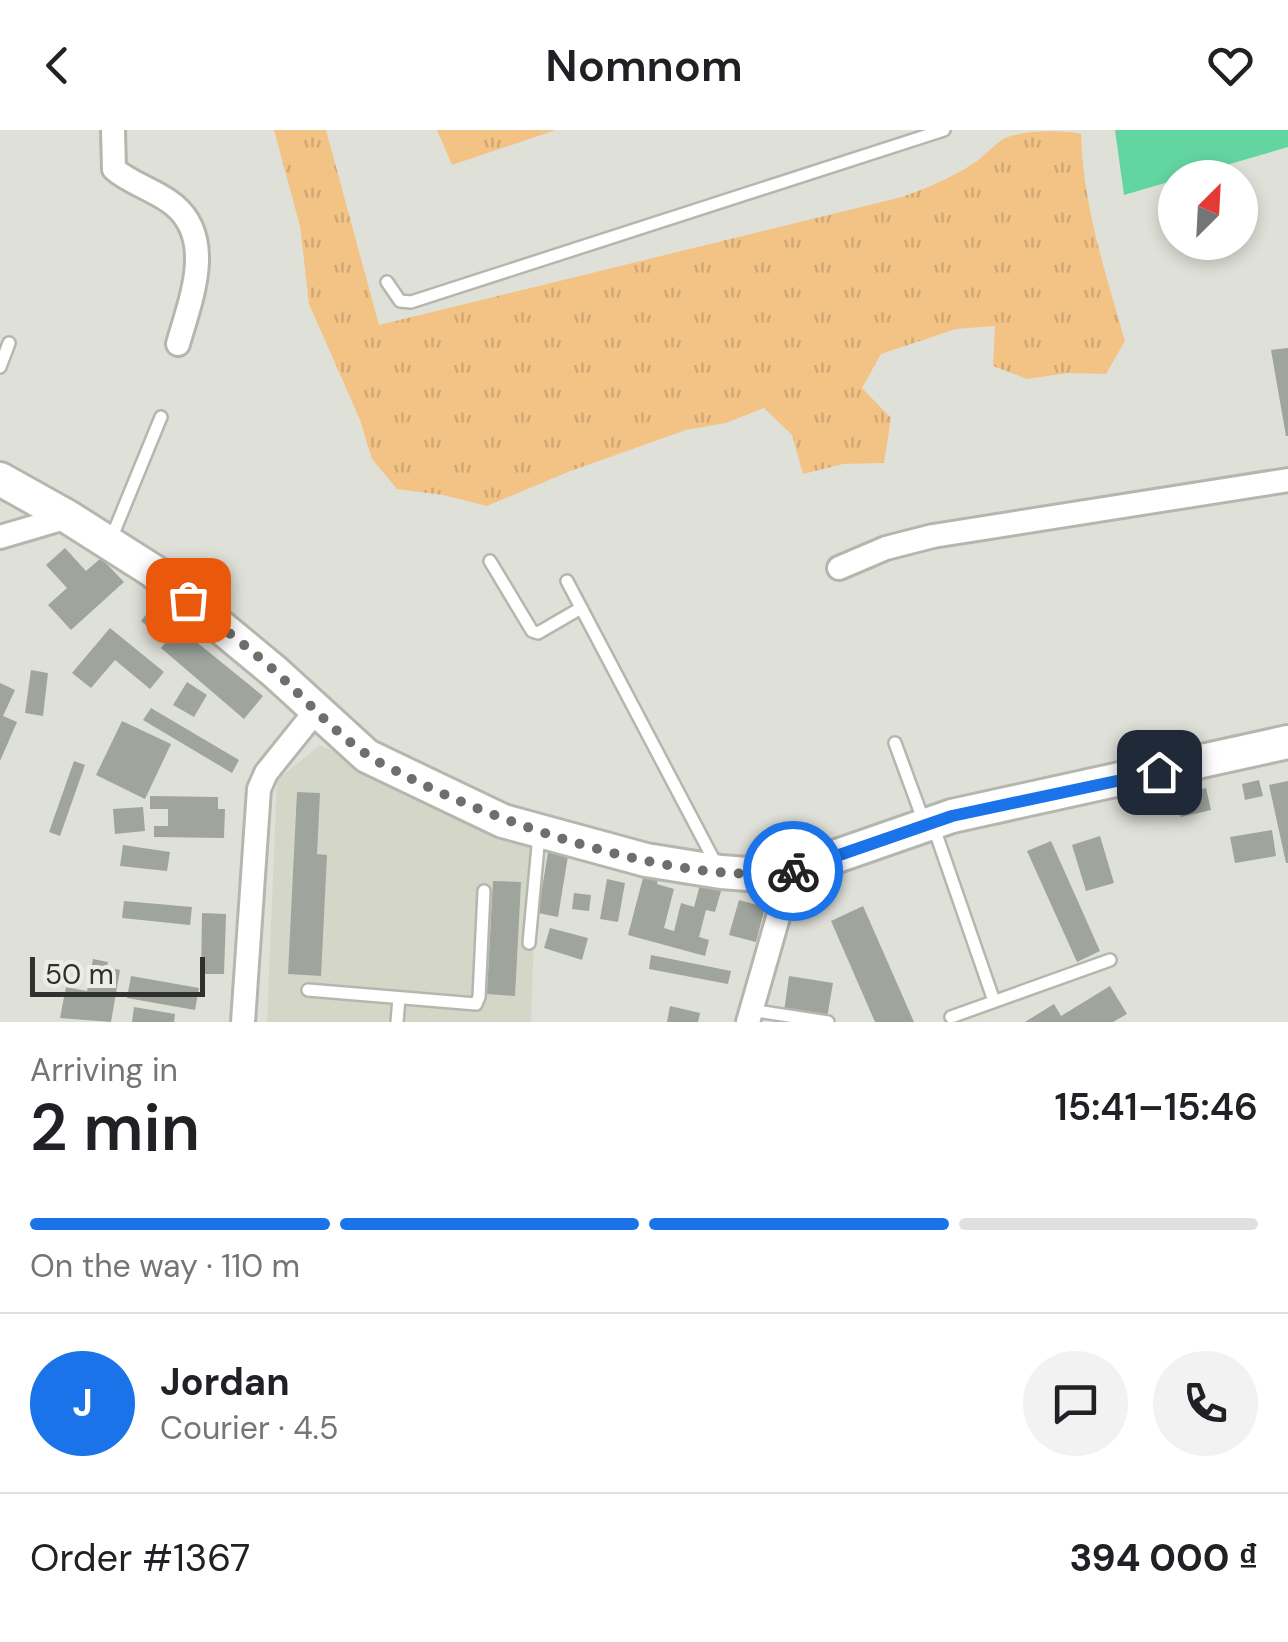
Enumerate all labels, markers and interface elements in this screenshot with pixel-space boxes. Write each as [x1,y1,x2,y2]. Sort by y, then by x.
text: Nomnom [545,36,743,95]
icon: back [30,38,85,93]
icon: heart [1203,38,1258,93]
north arrow [1158,160,1258,260]
map controls [1158,160,1258,260]
pin [146,558,231,643]
icon: bag [161,573,216,628]
pin [1117,730,1202,815]
icon: home [1132,745,1187,800]
courier [743,821,843,921]
icon: bike [766,844,821,899]
scale bar [30,952,205,996]
text: 50 m [45,956,114,993]
text: Arriving in [30,1049,178,1091]
text: 15:41–15:46 [1055,1082,1258,1132]
text: 2 min [30,1086,200,1170]
text: On the way · 110 m [30,1245,300,1287]
button: chat [1023,1351,1128,1456]
button: phone [1153,1351,1258,1456]
text: Jordan [160,1357,290,1407]
text: J [72,1378,93,1428]
text: Courier · 4.5 [160,1407,338,1449]
text: Order #1367 [30,1533,250,1583]
text: 394 000 ₫ [1070,1533,1258,1583]

